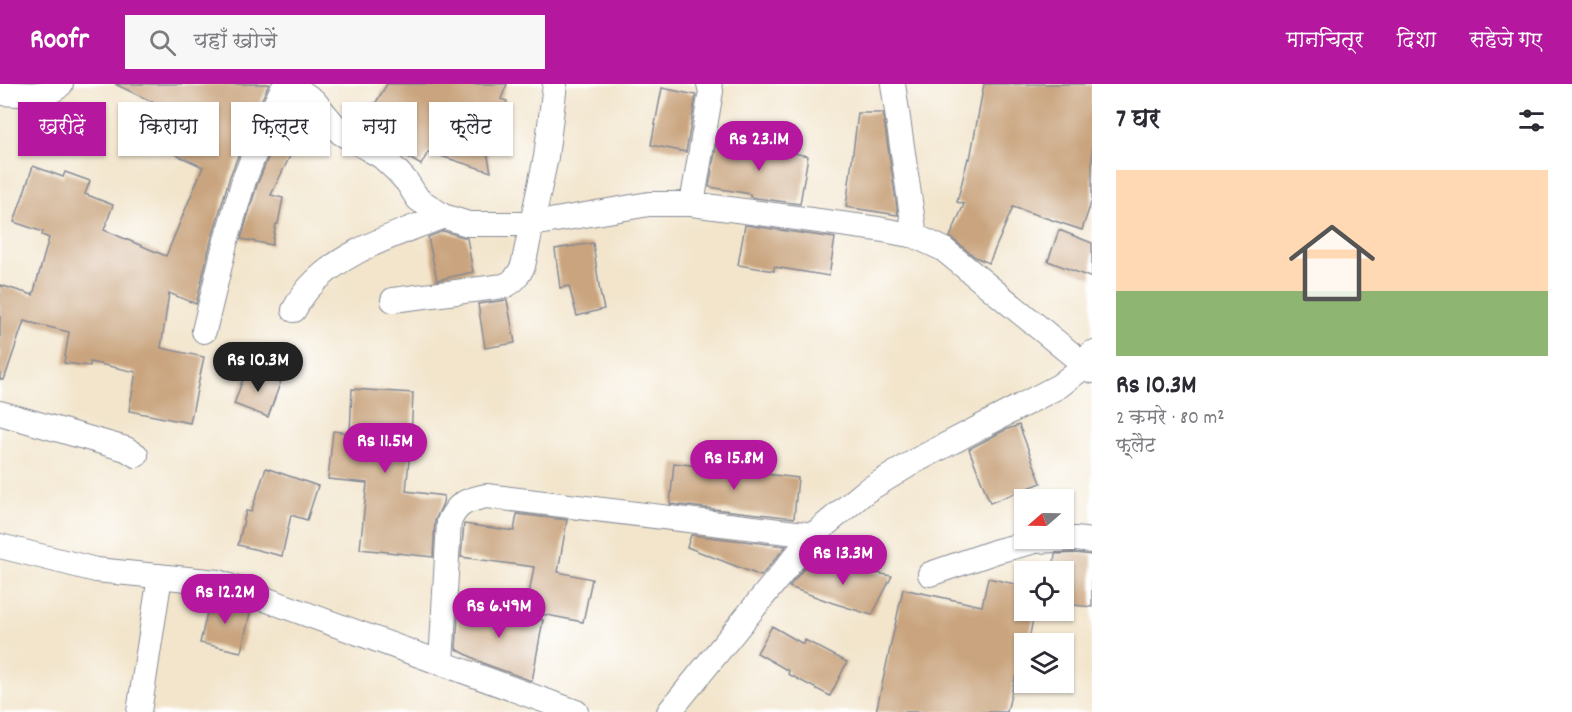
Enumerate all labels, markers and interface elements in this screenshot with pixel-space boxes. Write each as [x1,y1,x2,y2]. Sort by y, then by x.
search box [125,15,545,69]
text: Roofr [30,22,89,62]
icon: search [146,26,179,59]
text: यहाँ खोजें [194,27,277,58]
text: मानचित्र [1286,27,1363,57]
text: दिशा [1396,27,1436,57]
text: सहेजे गए [1469,27,1542,57]
chip: खरीदें [18,102,106,156]
chip: किराया [118,102,219,156]
chip: फ़िल्टर [231,102,330,156]
chip: नया [342,102,417,156]
chip: फ़्लैट [429,102,513,156]
text: 7 घर [1116,102,1160,139]
icon: filters [1515,104,1548,137]
pin: Rs 23.1M [697,121,821,172]
text: Rs 23.1M [729,126,789,154]
icon: home [1278,209,1386,317]
pin: Rs 10.3M [196,342,320,393]
text: Rs 10.3M [227,347,289,375]
text: Rs 10.3M [1116,368,1197,405]
text: 2 कमरे · 80 m² [1116,405,1225,433]
pin: Rs 11.5M [323,423,447,474]
text: Rs 11.5M [357,428,413,456]
text: फ़्लैट [1116,433,1156,461]
pin: Rs 15.8M [672,440,796,491]
text: Rs 15.8M [704,445,764,473]
north arrow [1014,489,1074,549]
map controls [1014,489,1074,693]
pin: Rs 13.3M [781,535,905,586]
text: Rs 13.3M [813,540,873,568]
button: locate [1014,561,1074,621]
pin: Rs 12.2M [163,574,287,625]
text: Rs 12.2M [195,579,255,607]
pin: Rs 6.49M [437,588,561,639]
text: Rs 6.49M [466,593,532,621]
button: layers [1014,633,1074,693]

